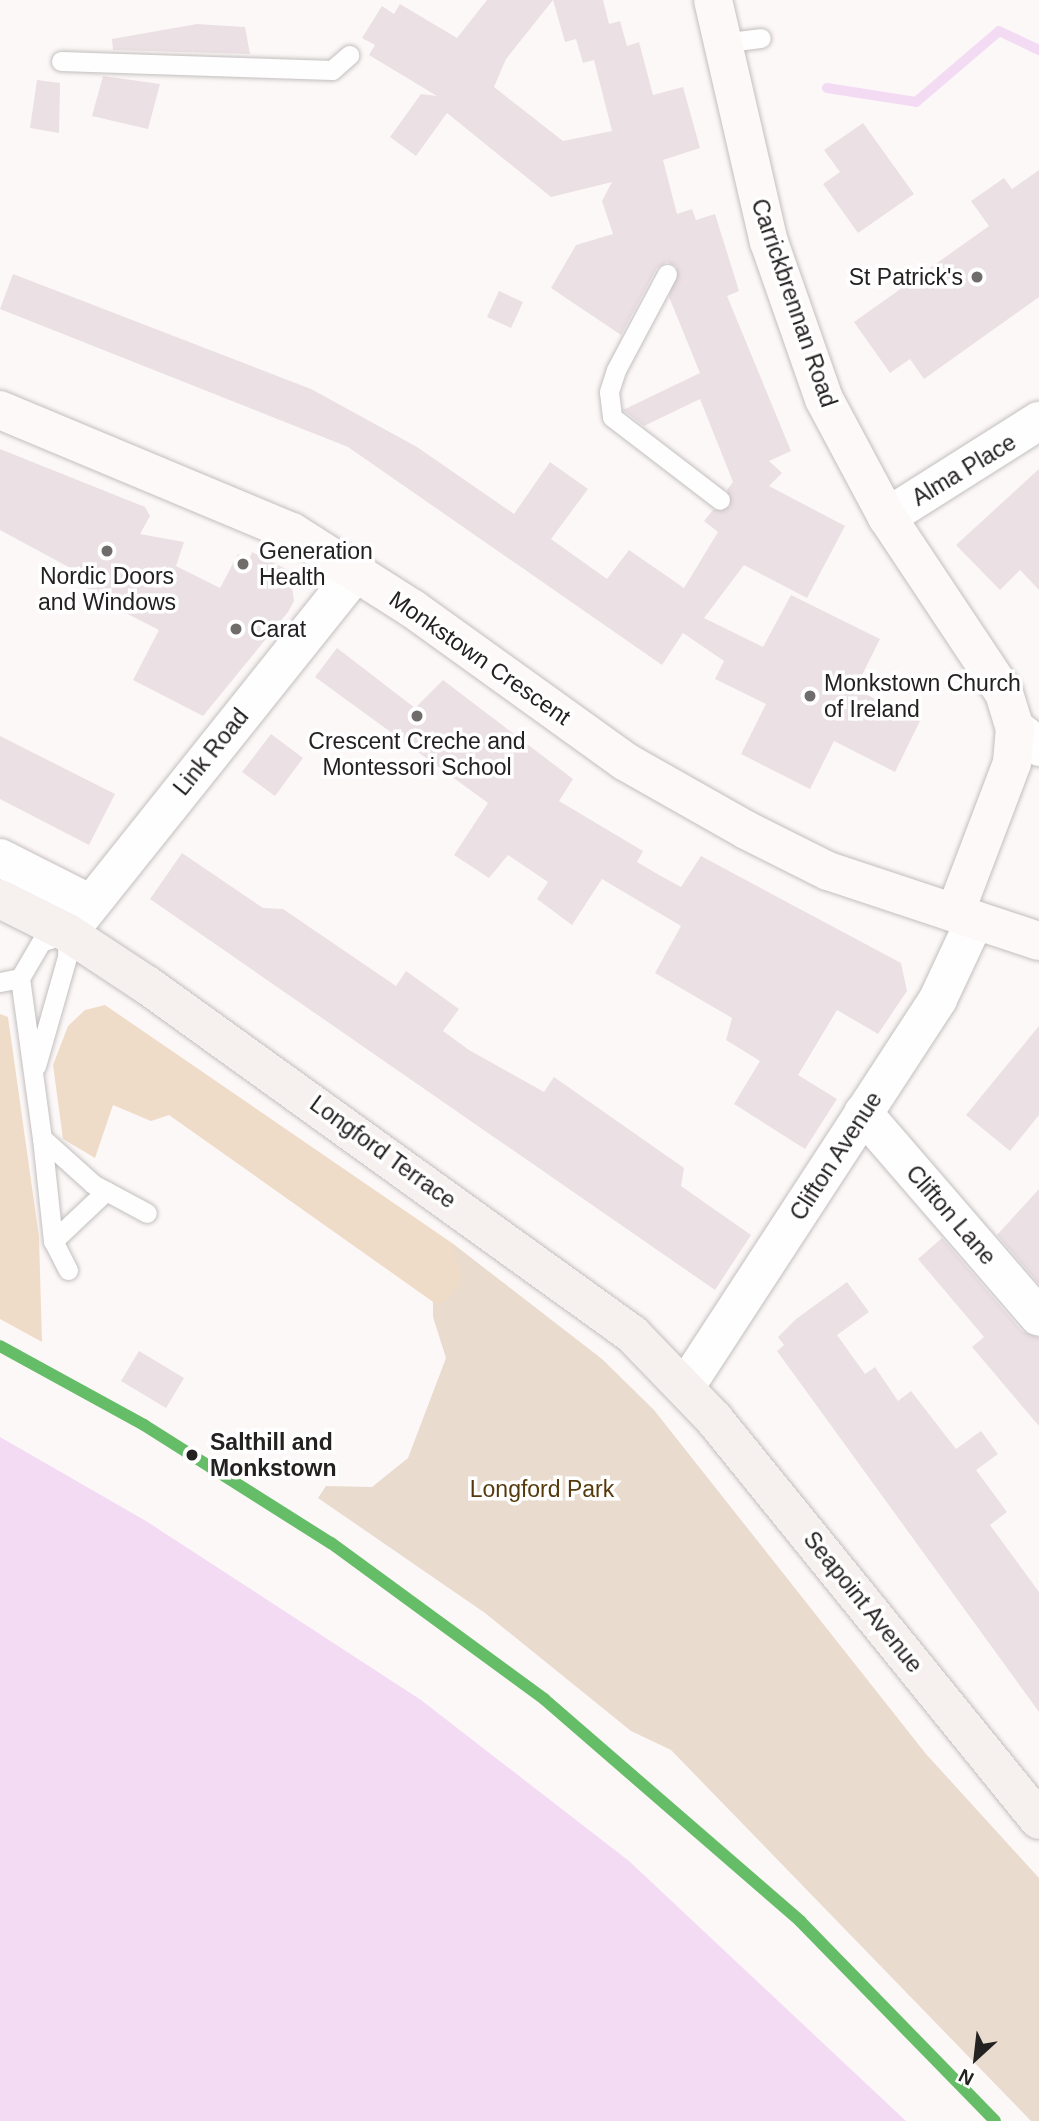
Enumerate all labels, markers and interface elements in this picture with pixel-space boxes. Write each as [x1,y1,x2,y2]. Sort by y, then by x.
street label: Carrickbrennan Road [745,195,843,411]
place label: St Patrick's [849,263,963,291]
marker: St Patrick's [969,269,985,285]
street label: Alma Place [907,428,1021,512]
place label: Generation Health [259,537,373,591]
marker: Nordic Doors and Windows [99,543,115,559]
marker: Generation Health [233,554,253,574]
place label: Nordic Doors and Windows [38,562,176,616]
street label: Monkstown Crescent [384,585,576,731]
place label: Carat [250,615,306,643]
marker: Carat [228,621,244,637]
place label: Monkstown Church of Ireland [824,669,1021,723]
marker: Monkstown Church of Ireland [802,688,818,704]
street label: Link Road [168,703,254,801]
marker: Crescent Creche and Montessori School [409,708,425,724]
place label: Crescent Creche and Montessori School [308,727,526,781]
street label: Clifton Avenue [784,1086,888,1226]
street label: Longford Terrace [305,1090,461,1214]
street label: Clifton Lane [900,1160,1002,1270]
place label: Salthill and Monkstown [210,1428,336,1482]
marker: Salthill and Monkstown [180,1443,204,1467]
park label: Longford Park [470,1475,614,1503]
street label: Seapoint Avenue [797,1525,929,1679]
north arrow [941,2023,1011,2093]
text: N [955,2065,977,2090]

